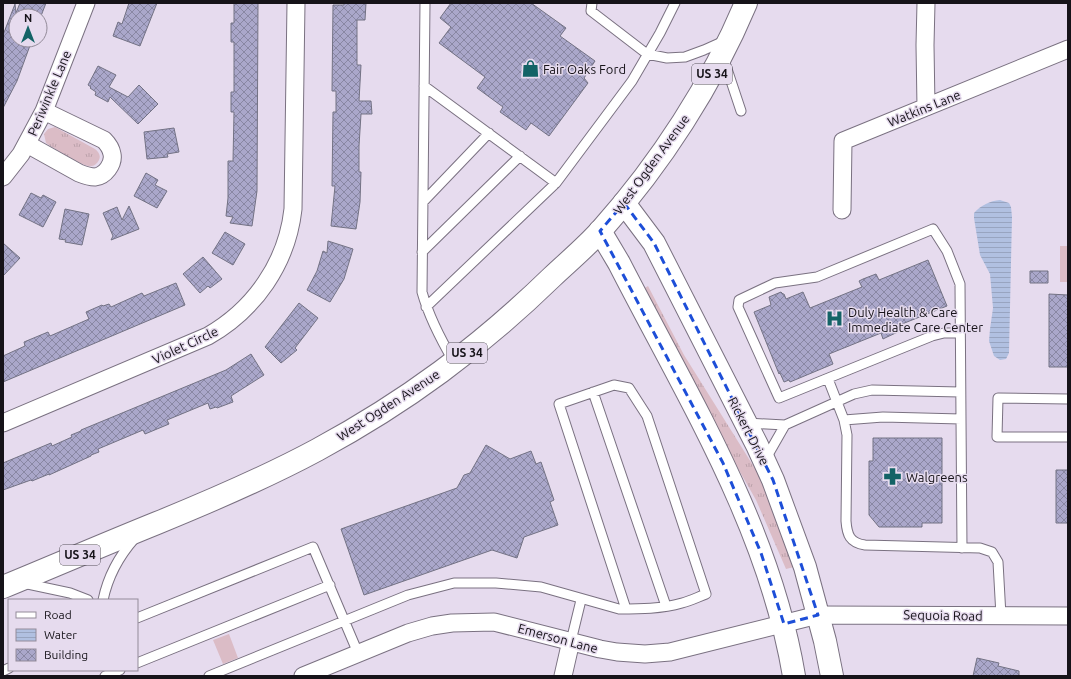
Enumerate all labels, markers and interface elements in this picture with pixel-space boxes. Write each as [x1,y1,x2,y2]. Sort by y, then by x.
north arrow [8,8,48,48]
text: N [24,12,32,24]
street label: Periwinkle Lane [25,48,73,138]
shop icon: Fair Oaks Ford [520,59,540,79]
place label: Fair Oaks Ford [543,62,626,76]
road number: US 34 [692,64,732,84]
street label: Watkins Lane [886,87,962,129]
street label: West Ogden Avenue [610,112,692,216]
place label: Duly Health & Care Immediate Care Center [848,305,983,334]
hospital icon: Duly Health & Care Immediate Care Center [825,309,845,329]
street label: Violet Circle [150,324,220,366]
road number: US 34 [447,343,487,363]
street label: West Ogden Avenue [334,367,442,443]
street label: Rickert Drive [726,395,772,467]
pharmacy icon: Walgreens [883,467,903,487]
place label: Walgreens [906,470,968,484]
road number: US 34 [60,545,100,565]
legend [8,599,138,671]
street label: Sequoia Road [903,607,983,623]
text: Road [44,608,72,621]
street label: Emerson Lane [516,621,600,655]
text: Water [44,628,77,641]
text: Building [44,648,88,661]

